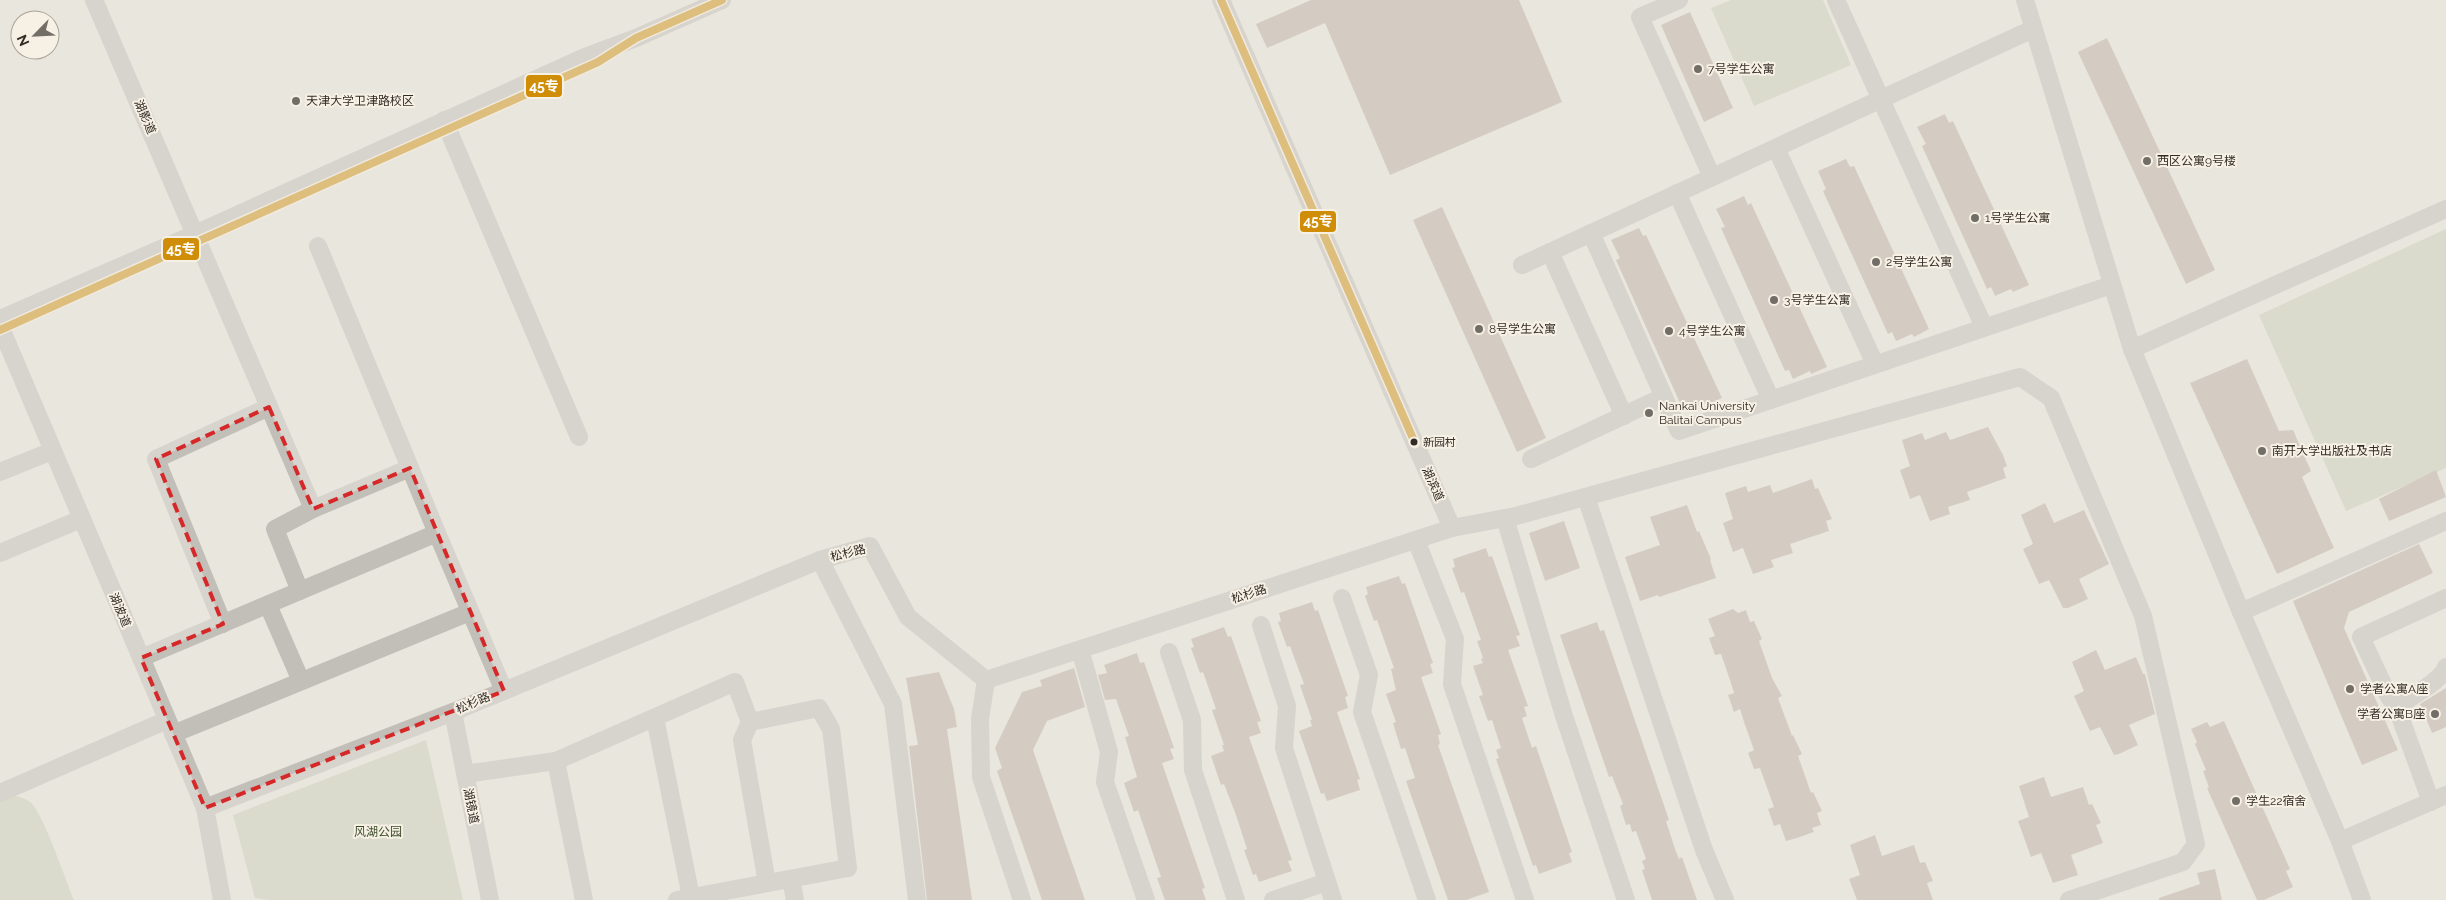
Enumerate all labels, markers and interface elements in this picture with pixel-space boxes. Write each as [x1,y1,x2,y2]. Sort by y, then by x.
north arrow [10,10,60,60]
text: N [14,32,33,48]
place label: 7号学生公寓 [1708,62,1774,76]
marker: 7号学生公寓 [1692,63,1704,75]
line badge: 45专 [525,74,563,98]
text: 45专 [529,78,559,94]
place label: 天津大学卫津路校区 [306,94,414,108]
marker: 天津大学卫津路校区 [290,95,302,107]
street label: 湖影道 [132,98,158,136]
place label: 西区公寓9号楼 [2157,154,2236,168]
marker: 西区公寓9号楼 [2141,155,2153,167]
line badge: 45专 [1299,210,1337,233]
place label: 1号学生公寓 [1985,211,2050,225]
marker: 1号学生公寓 [1969,212,1981,224]
text: 45专 [1303,213,1333,229]
line badge: 45专 [162,237,200,261]
text: 45专 [166,241,196,257]
place label: 2号学生公寓 [1886,255,1952,269]
marker: 2号学生公寓 [1870,256,1882,268]
place label: 3号学生公寓 [1784,293,1850,307]
marker: 3号学生公寓 [1768,294,1780,306]
place label: 8号学生公寓 [1489,322,1556,336]
marker: 8号学生公寓 [1473,323,1485,335]
place label: 4号学生公寓 [1679,324,1746,338]
marker: 4号学生公寓 [1663,325,1675,337]
place label: Nankai University Balitai Campus [1659,399,1756,427]
marker: Nankai University Balitai Campus [1643,407,1655,419]
place label: 新园村 [1423,436,1456,449]
marker: 新园村 [1409,437,1419,447]
place label: 南开大学出版社及书店 [2272,444,2392,458]
marker: 南开大学出版社及书店 [2256,445,2268,457]
street label: 湖滨道 [1419,465,1447,503]
street label: 松杉路 [829,542,867,564]
street label: 松杉路 [1230,582,1268,606]
street label: 湖波道 [107,591,133,629]
place label: 学者公寓A座 [2360,682,2428,696]
marker: 学者公寓A座 [2344,683,2356,695]
street label: 松杉路 [454,690,492,716]
place label: 学者公寓B座 [2357,707,2425,721]
marker: 学者公寓B座 [2429,708,2441,720]
street label: 湖镜道 [461,787,481,825]
place label: 学生22宿舍 [2246,794,2307,808]
marker: 学生22宿舍 [2230,795,2242,807]
park label: 风湖公园 [354,825,402,839]

